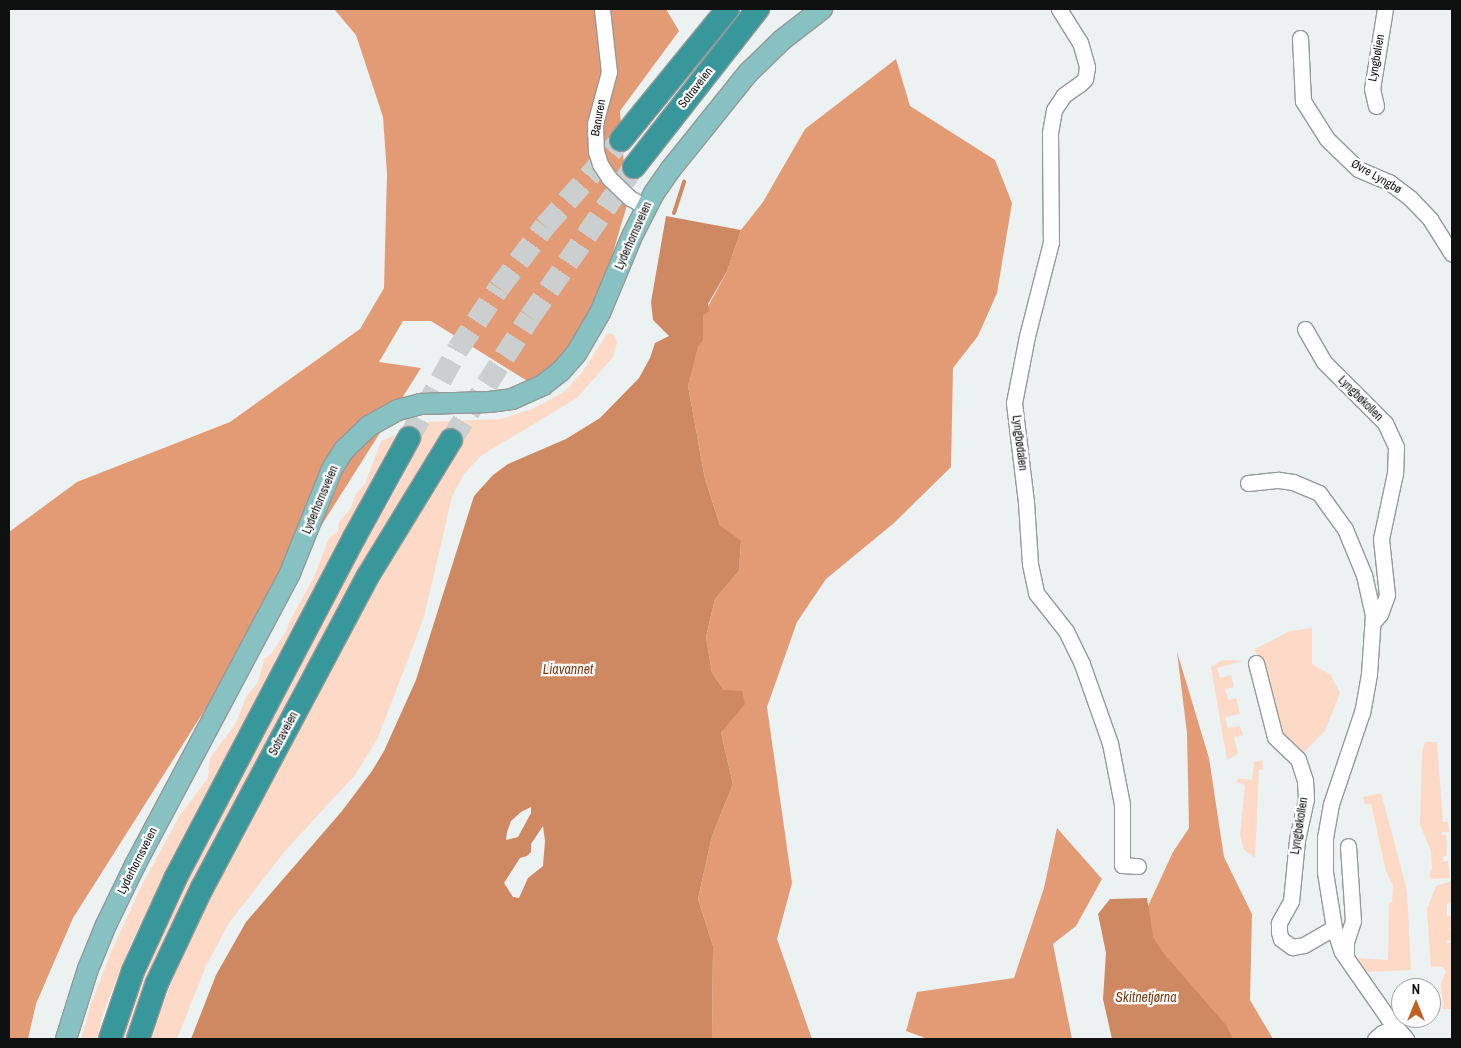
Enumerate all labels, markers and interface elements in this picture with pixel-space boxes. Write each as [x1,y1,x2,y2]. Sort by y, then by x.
street label: Lyngbølien [1366,33,1388,83]
street label: Sotraveien [676,65,716,111]
street label: Banuren [589,98,609,138]
street label: Øvre Lyngbø [1348,157,1404,197]
street label: Lyderhornsveien [613,200,655,272]
street label: Lyngbøkollen [1335,374,1385,424]
street label: Lyngbødalen [1008,414,1030,472]
street label: Lyderhornsveien [300,464,342,536]
water label: Liavannet [543,661,593,677]
street label: Sotraveien [266,710,302,758]
street label: Lyngbøkollen [1288,796,1312,856]
street label: Lyderhornsveien [115,825,161,897]
north arrow [1391,978,1441,1028]
text: N [1412,980,1420,998]
water label: Skitnetjørna [1115,989,1177,1005]

